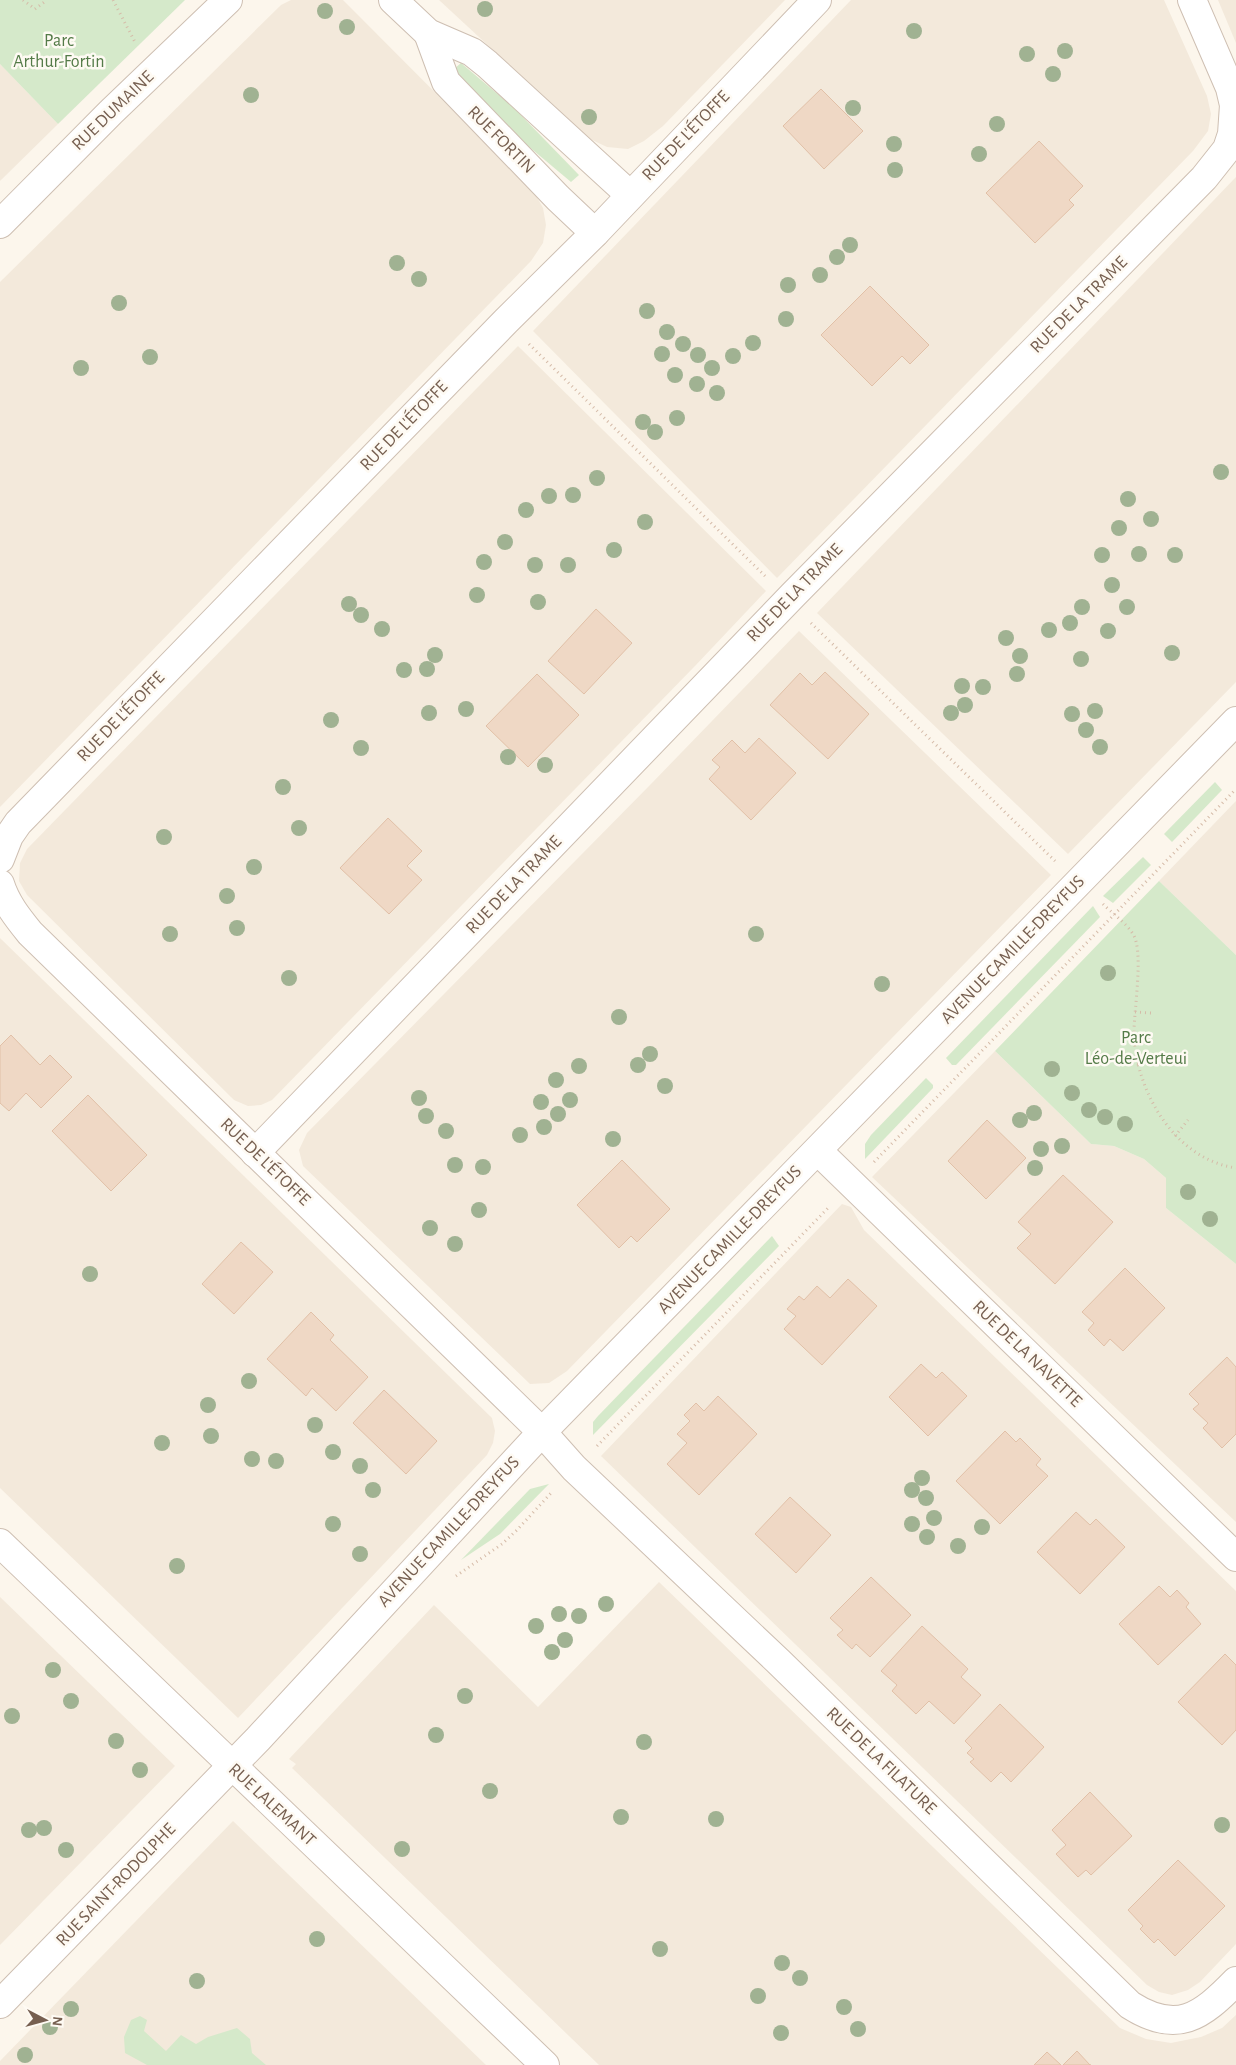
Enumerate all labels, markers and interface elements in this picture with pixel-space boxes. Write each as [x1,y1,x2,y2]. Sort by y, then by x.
park label: Parc Arthur-Fortin [13,32,105,71]
street label: RUE DUMAINE [69,68,158,154]
street label: RUE DE L'ÉTOFFE [637,85,733,184]
street label: RUE FORTIN [464,103,538,177]
street label: RUE DE LA TRAME [1027,253,1131,357]
street label: RUE DE L'ÉTOFFE [355,375,451,474]
street label: RUE DE LA TRAME [744,540,846,646]
street label: RUE DE L'ÉTOFFE [72,666,168,765]
street label: RUE DE LA TRAME [463,832,565,938]
street label: AVENUE CAMILLE-DREYFUS [938,872,1088,1028]
park label: Parc Léo-de-Verteui [1085,1029,1187,1068]
street label: RUE DE L'ÉTOFFE [217,1113,316,1209]
street label: AVENUE CAMILLE-DREYFUS [655,1162,805,1318]
street label: RUE DE LA NAVETTE [969,1297,1085,1411]
street label: AVENUE CAMILLE-DREYFUS [375,1453,523,1611]
street label: RUE DE LA FILATURE [823,1704,940,1818]
street label: RUE LALEMANT [225,1760,319,1850]
street label: RUE SAINT-RODOLPHE [53,1820,179,1950]
north arrow [20,1995,70,2045]
text: N [49,2016,64,2027]

